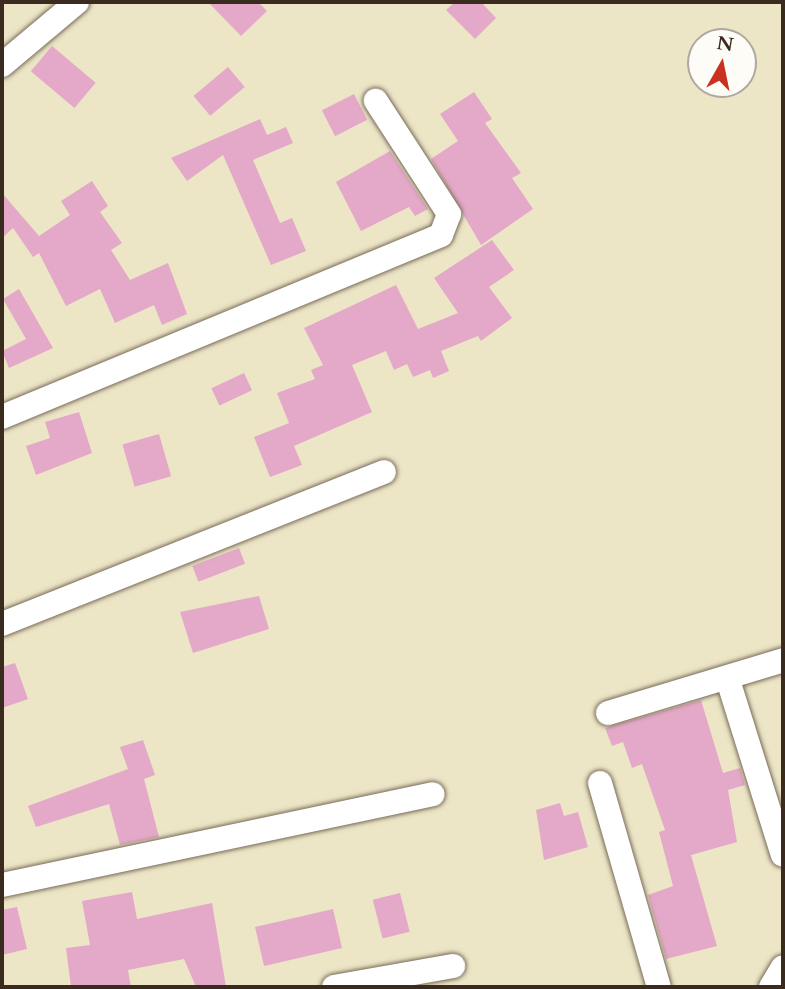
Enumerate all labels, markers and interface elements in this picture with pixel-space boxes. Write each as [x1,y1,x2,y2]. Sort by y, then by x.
north arrow [687,28,757,98]
text: N [715,30,735,58]

